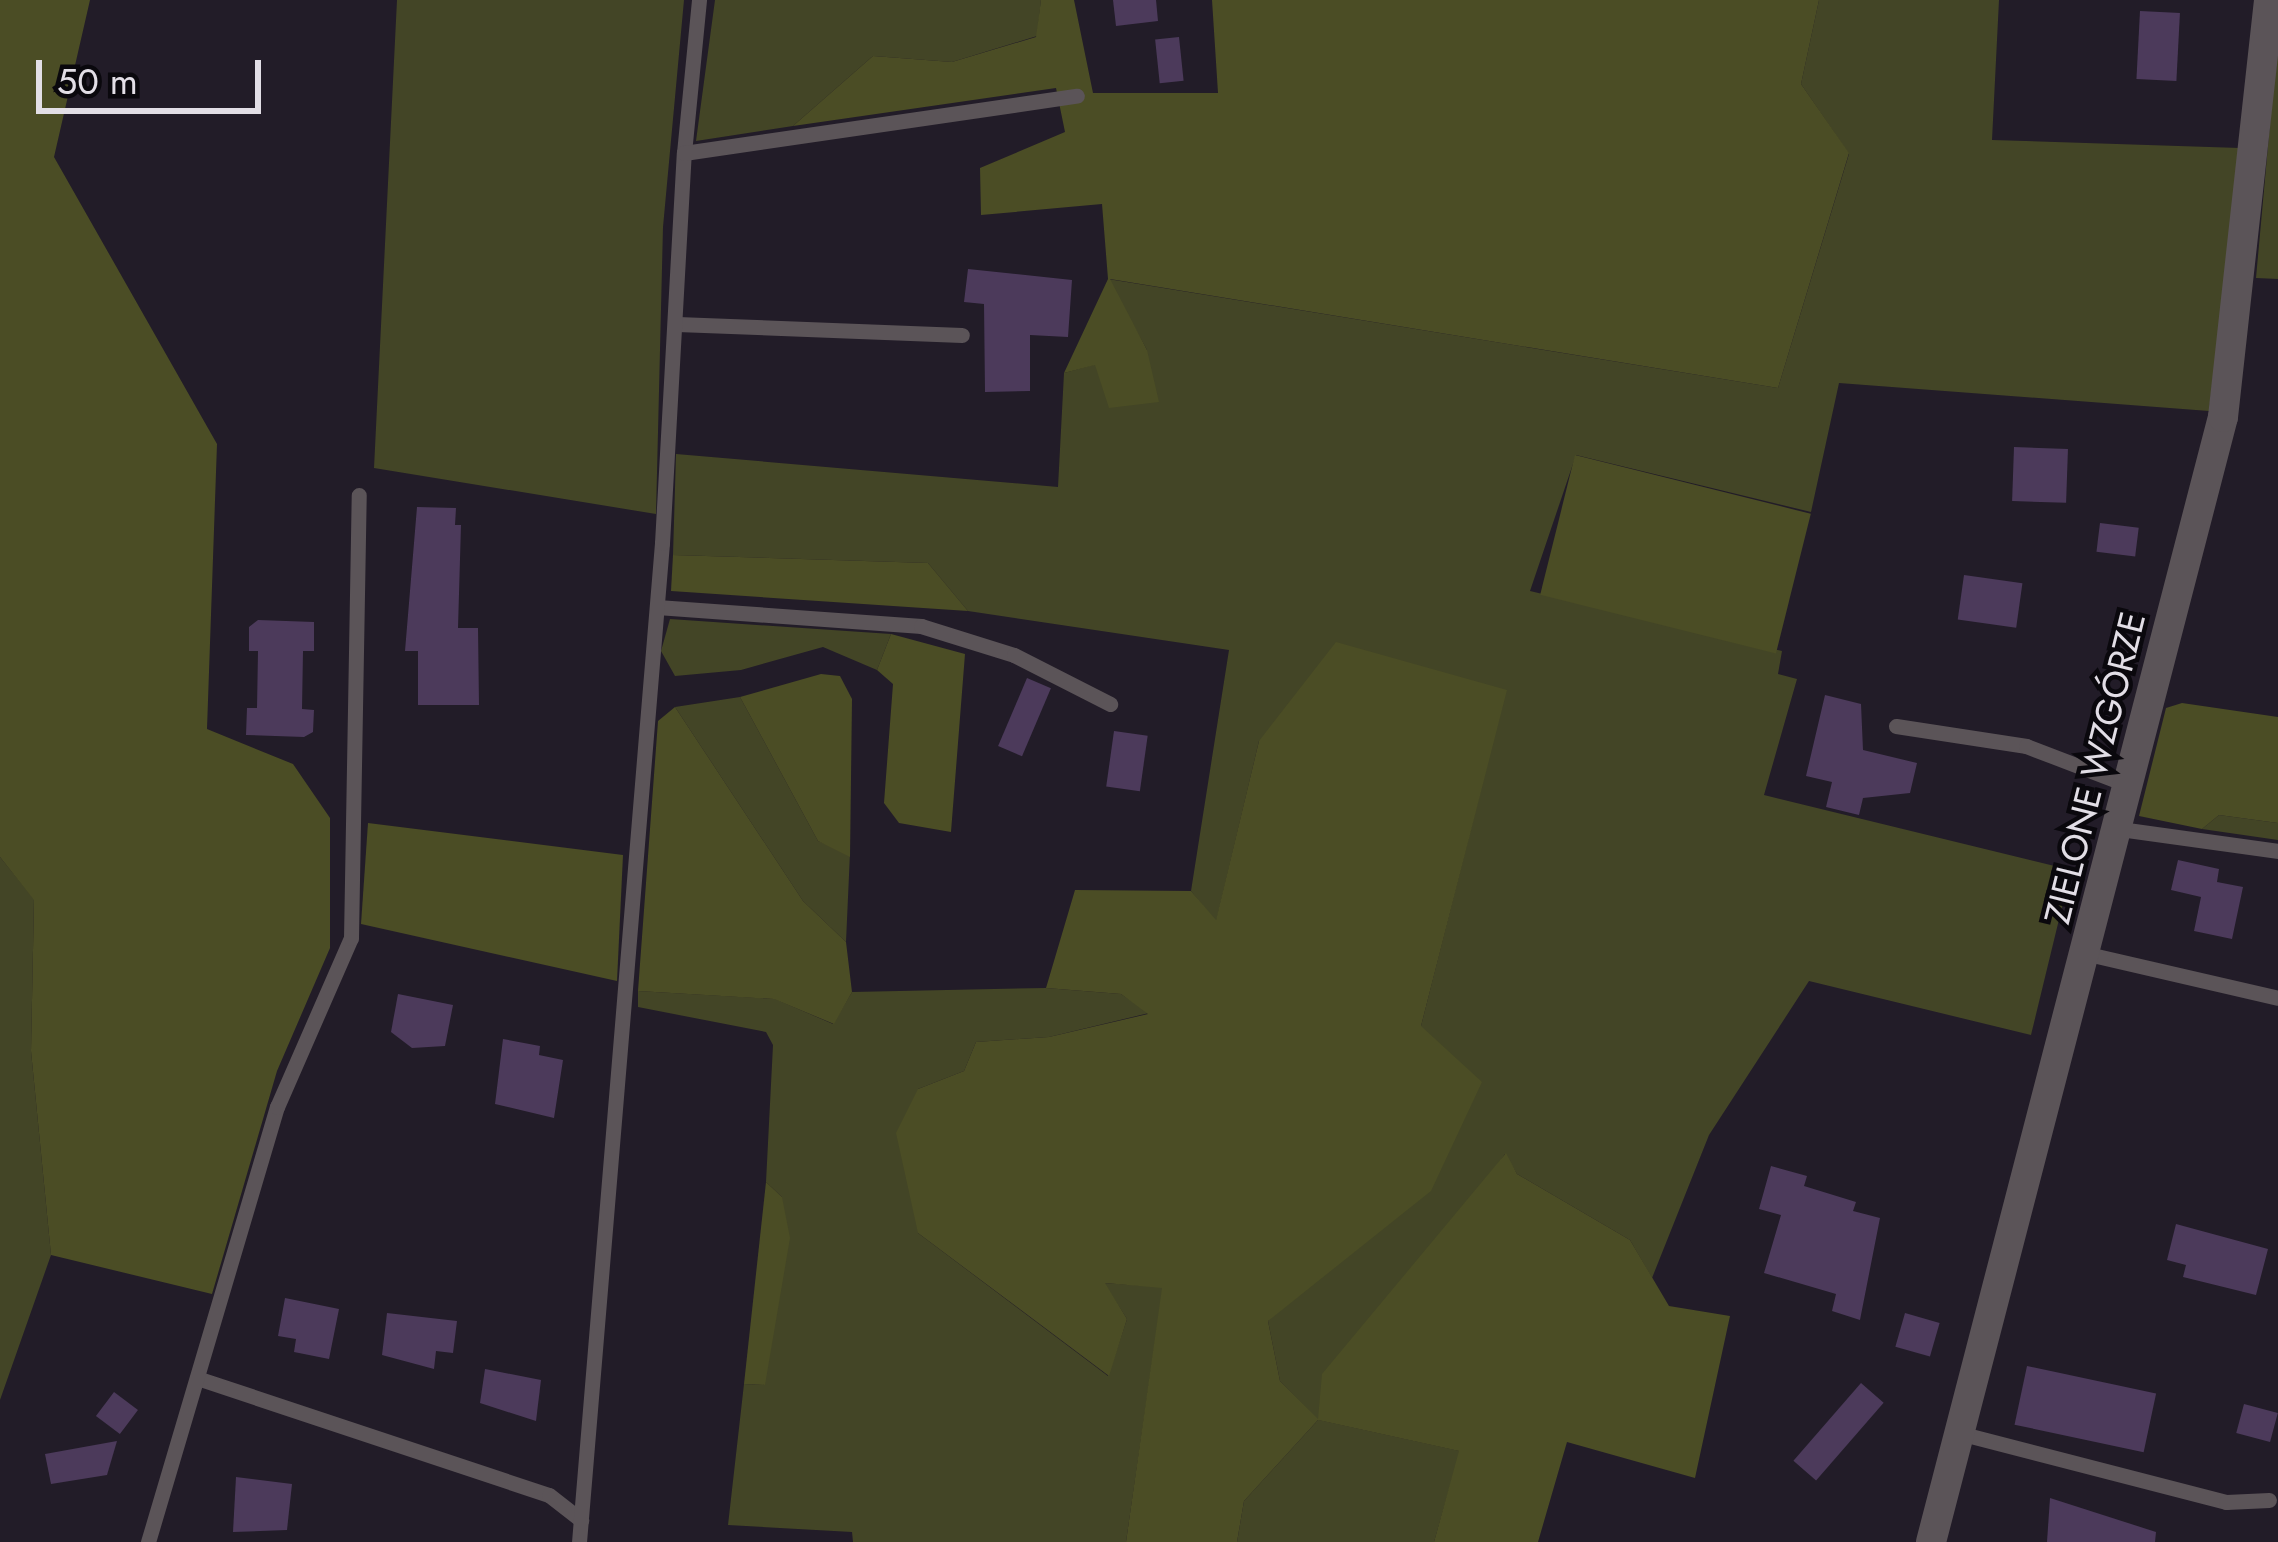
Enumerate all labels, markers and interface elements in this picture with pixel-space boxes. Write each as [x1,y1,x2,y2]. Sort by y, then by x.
scale bar [42,36,267,110]
text: 50 m [57,55,138,107]
street label: ZIELONE WZGÓRZE [2035,608,2155,928]

